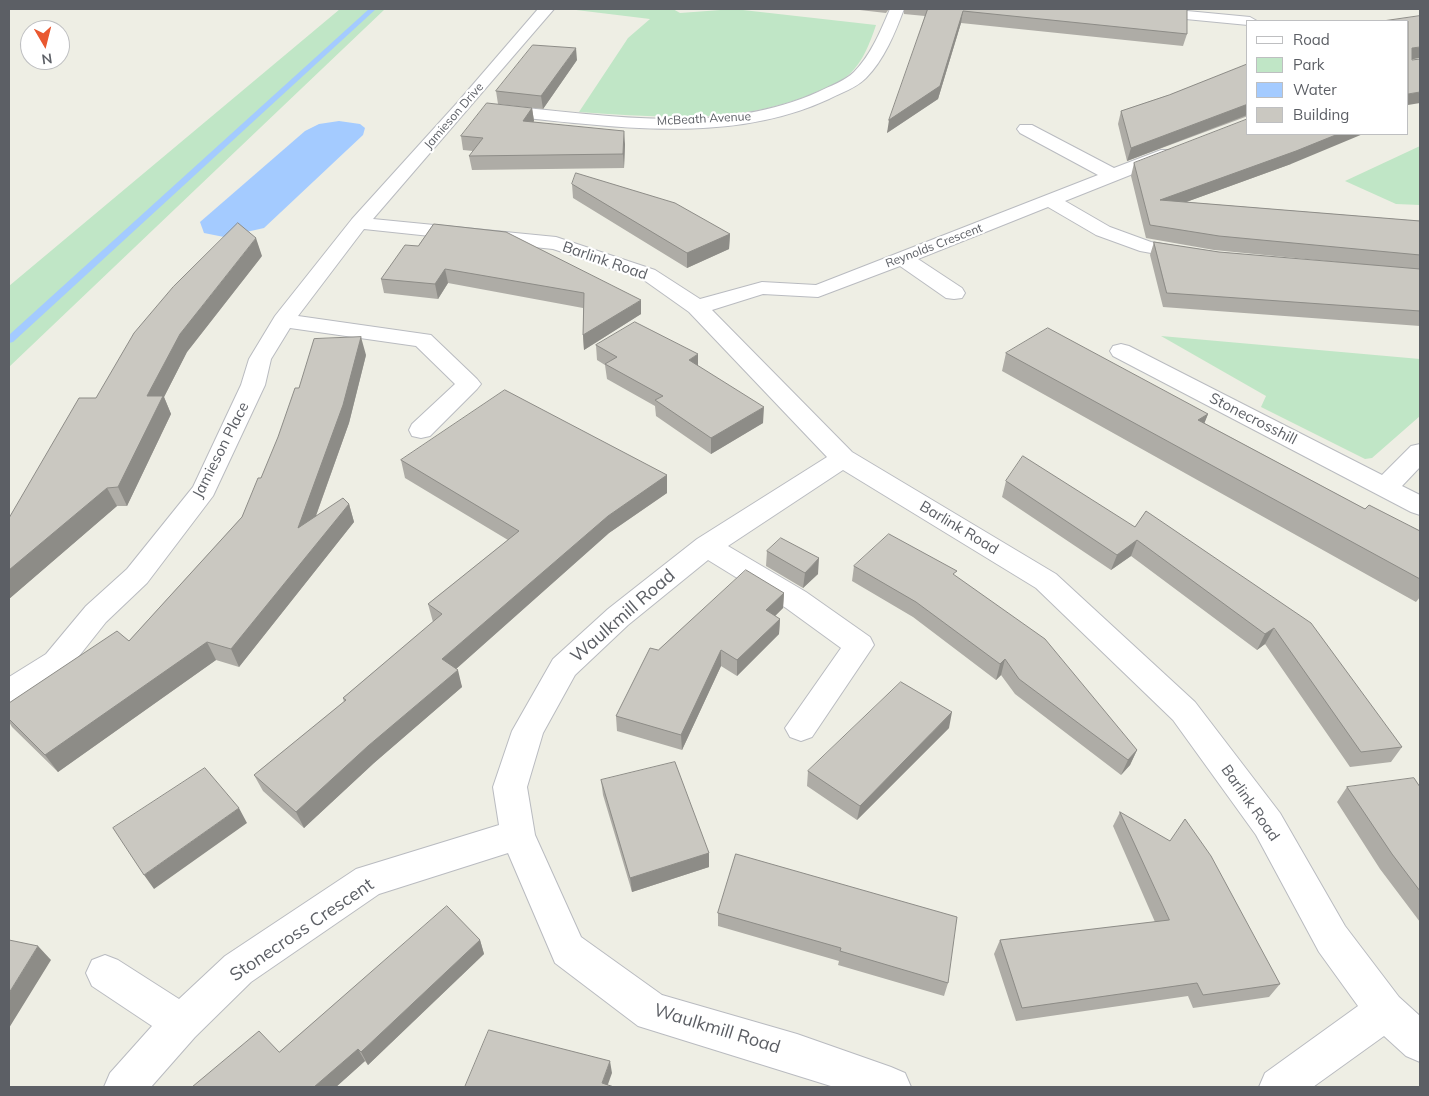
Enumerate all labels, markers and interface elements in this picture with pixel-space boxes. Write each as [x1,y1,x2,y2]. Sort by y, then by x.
north arrow [20,20,70,70]
legend [1246,20,1409,135]
text: Road [1293,30,1330,49]
text: N [40,49,53,69]
text: Park [1293,55,1325,74]
street label: Jamieson Drive [421,80,487,152]
text: Water [1293,80,1337,99]
text: Building [1293,105,1349,124]
street label: McBeath Avenue [657,109,751,129]
street label: Reynolds Crescent [884,221,984,271]
street label: Barlink Road [560,238,650,284]
street label: Stonecrosshill [1206,389,1300,449]
street label: Jamieson Place [189,399,253,501]
street label: Barlink Road [916,497,1002,559]
street label: Waulkmill Road [566,565,680,667]
street label: Barlink Road [1217,761,1283,845]
street label: Stonecross Crescent [226,874,378,986]
street label: Waulkmill Road [651,999,783,1059]

